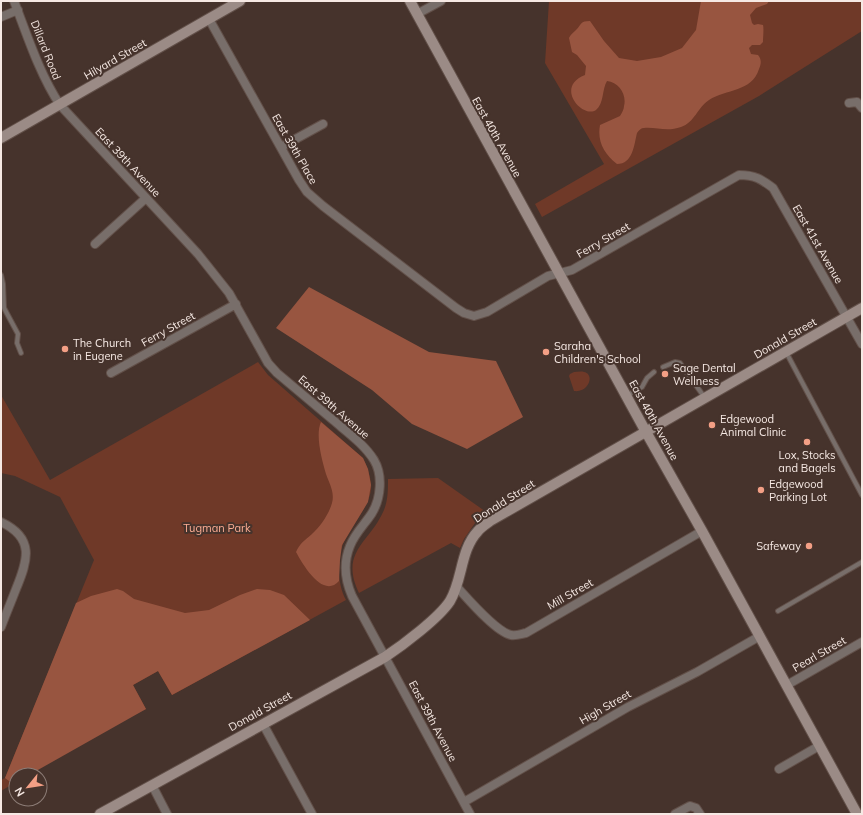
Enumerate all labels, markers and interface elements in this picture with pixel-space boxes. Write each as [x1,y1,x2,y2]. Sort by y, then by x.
street label: Dillard Road [28,18,64,82]
street label: Hilyard Street [81,35,149,83]
street label: East 40th Avenue [469,94,525,180]
street label: East 39th Place [269,111,321,187]
street label: East 39th Avenue [92,124,164,200]
street label: East 41st Avenue [790,202,846,286]
street label: Ferry Street [574,219,632,261]
street label: Ferry Street [139,308,198,350]
street label: Donald Street [751,314,819,362]
place label: The Church in Eugene [73,336,131,363]
place label: Saraha Children's School [554,339,641,366]
marker: The Church in Eugene [60,344,70,354]
marker: Saraha Children's School [541,347,551,357]
place label: Sage Dental Wellness [673,361,736,388]
marker: Sage Dental Wellness [660,369,670,379]
street label: East 39th Avenue [296,372,372,442]
street label: East 40th Avenue [626,377,682,463]
place label: Edgewood Animal Clinic [720,412,787,439]
marker: Edgewood Animal Clinic [707,420,717,430]
marker: Lox, Stocks and Bagels [802,437,812,447]
place label: Lox, Stocks and Bagels [778,448,836,475]
street label: Donald Street [471,476,538,526]
place label: Edgewood Parking Lot [769,477,827,504]
marker: Edgewood Parking Lot [756,485,766,495]
park label: Tugman Park [183,521,251,535]
place label: Safeway [756,539,801,553]
marker: Safeway [804,541,814,551]
street label: Mill Street [545,575,596,613]
street label: Pearl Street [790,633,848,675]
street label: East 39th Avenue [406,678,460,764]
street label: High Street [577,687,633,727]
street label: Donald Street [226,688,294,734]
north arrow [8,767,48,807]
text: N [11,785,27,799]

